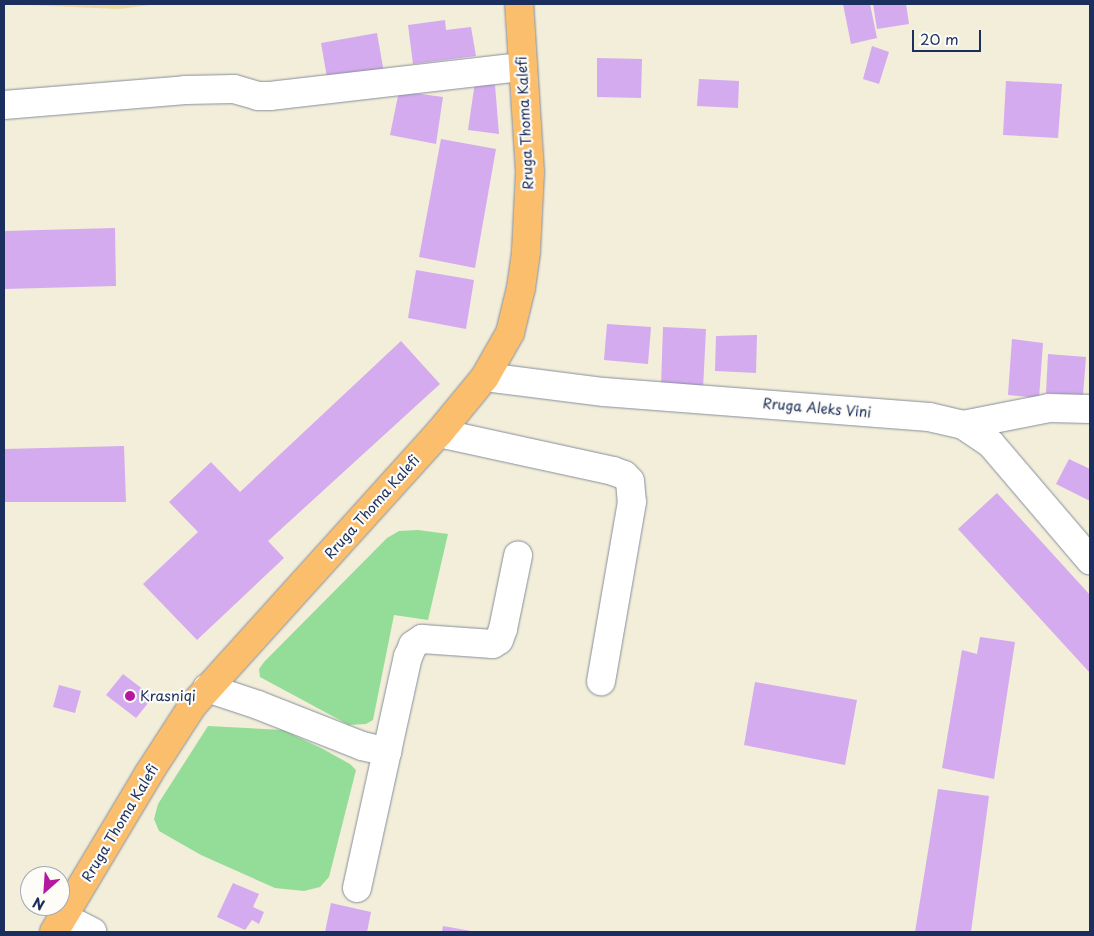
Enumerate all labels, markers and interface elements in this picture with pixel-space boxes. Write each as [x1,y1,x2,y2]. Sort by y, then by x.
scale bar [914,20,983,52]
text: 20 m [920,27,959,50]
street label: Rruga Thoma Kalefi [513,56,537,190]
street label: Rruga Aleks Vini [761,395,873,421]
street label: Rruga Thoma Kalefi [321,452,423,562]
place label: Krasniqi [140,688,196,704]
marker: Krasniqi [124,690,136,702]
street label: Rruga Thoma Kalefi [78,761,162,885]
north arrow [20,866,70,916]
text: N [29,892,48,916]

